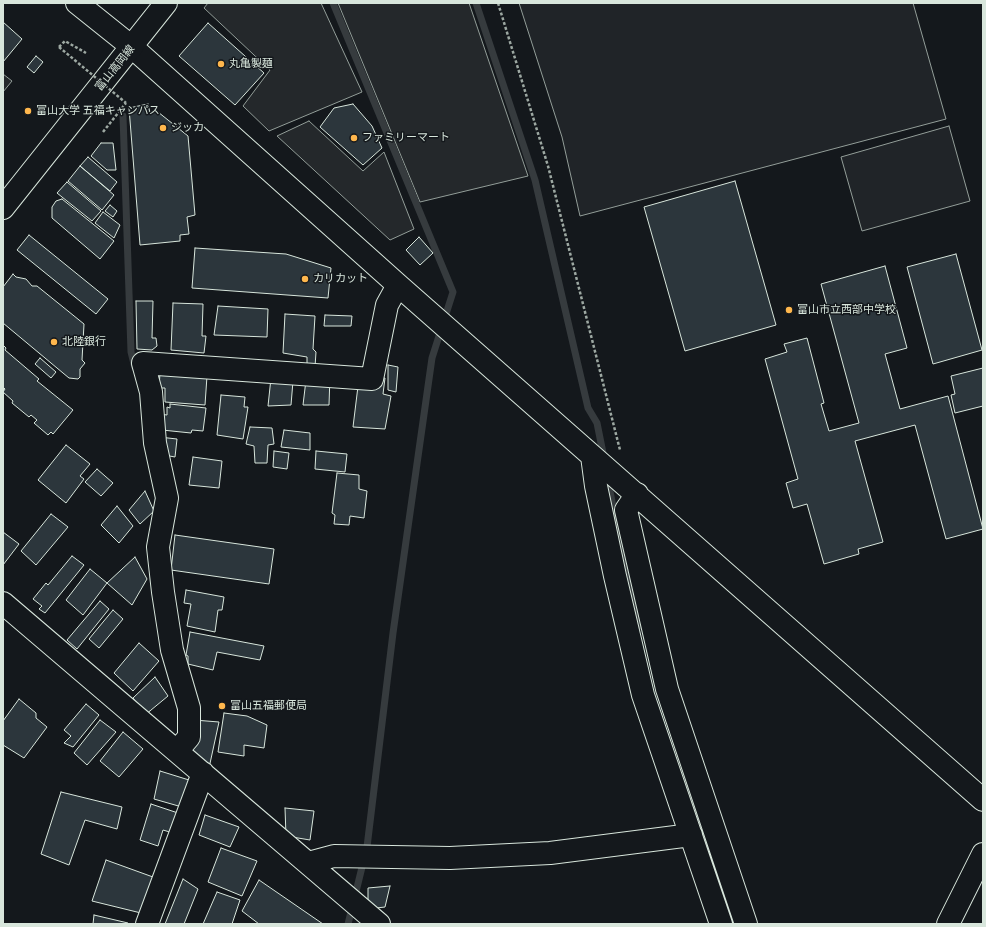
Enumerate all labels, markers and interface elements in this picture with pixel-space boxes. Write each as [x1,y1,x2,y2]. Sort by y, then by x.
street label: 富山高岡線 [93,42,137,94]
place label: 丸亀製麺 [229,57,273,71]
marker: 丸亀製麺 [216,59,226,69]
place label: 富山大学 五福キャンパス [36,104,160,118]
marker: 富山大学 五福キャンパス [23,106,33,116]
place label: ジッカ [171,121,204,135]
marker: ジッカ [158,123,168,133]
place label: ファミリーマート [362,131,450,145]
marker: ファミリーマート [349,133,359,143]
place label: カリカット [313,272,368,286]
marker: カリカット [300,274,310,284]
place label: 富山市立西部中学校 [797,303,896,317]
marker: 富山市立西部中学校 [784,305,794,315]
place label: 北陸銀行 [62,335,106,349]
marker: 北陸銀行 [49,337,59,347]
place label: 富山五福郵便局 [230,699,307,713]
marker: 富山五福郵便局 [217,701,227,711]

